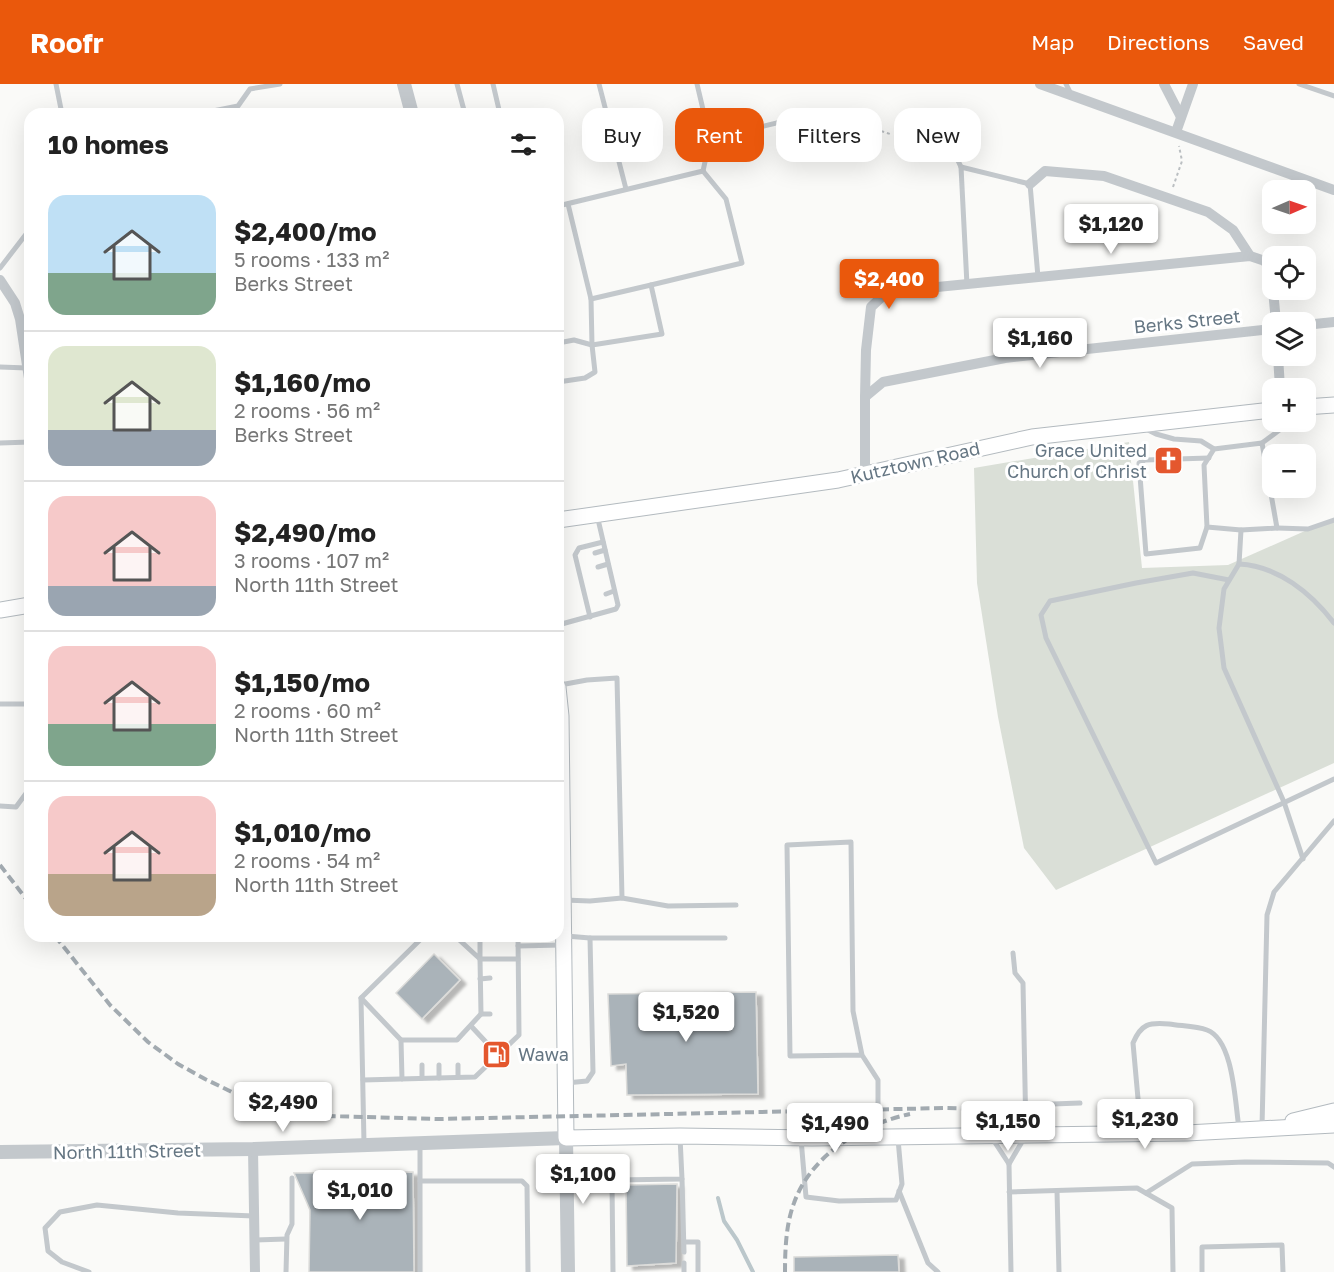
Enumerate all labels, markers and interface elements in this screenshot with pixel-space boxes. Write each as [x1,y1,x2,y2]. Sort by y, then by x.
text: Roofr [30,26,104,59]
text: Map [1031,29,1074,55]
text: Directions [1107,29,1210,55]
text: Saved [1243,29,1304,55]
chip: Buy [582,108,663,162]
chip: Rent [675,108,764,162]
chip: Filters [776,108,882,162]
chip: New [894,108,981,162]
icon: filters [507,128,540,161]
text: 10 homes [48,129,169,160]
north arrow [1262,180,1316,234]
map controls [1262,180,1316,498]
pin: $1,120 [1062,204,1160,255]
text: $1,120 [1078,211,1144,235]
text: $2,400/mo [234,216,376,247]
icon: home [96,219,168,291]
button: locate [1262,246,1316,300]
text: 5 rooms · 133 m² [234,247,390,271]
pin: $2,400 [840,259,938,310]
text: $2,400 [854,266,924,290]
text: Berks Street [234,271,353,295]
street label: Berks Street [1133,304,1241,338]
button: layers [1262,312,1316,366]
pin: $1,160 [991,318,1089,369]
text: $1,160 [1007,325,1073,349]
text: $1,160/mo [234,367,371,398]
icon: home [96,370,168,442]
button: + [1262,378,1316,432]
text: 2 rooms · 56 m² [234,398,380,422]
text: Berks Street [234,422,353,446]
street label: Kutztown Road [848,436,982,488]
place label: Grace United Church of Christ [1007,439,1147,482]
church icon: Grace United Church of Christ [1152,444,1184,476]
button: − [1262,444,1316,498]
text: $2,490/mo [234,517,376,548]
icon: home [96,520,168,592]
text: 3 rooms · 107 m² [234,548,389,572]
text: North 11th Street [234,572,399,596]
text: $1,150/mo [234,667,370,698]
icon: home [96,670,168,742]
text: 2 rooms · 60 m² [234,698,381,722]
text: North 11th Street [234,722,399,746]
text: $1,010/mo [234,817,371,848]
icon: home [96,820,168,892]
text: 2 rooms · 54 m² [234,848,380,872]
text: North 11th Street [234,872,399,896]
pin: $1,520 [637,992,735,1043]
text: $1,520 [652,999,720,1023]
fuel station icon: Wawa [481,1038,513,1070]
place label: Wawa [518,1043,569,1065]
pin: $2,490 [234,1082,332,1133]
text: $2,490 [248,1089,318,1113]
pin: $1,230 [1096,1099,1194,1150]
pin: $1,150 [959,1101,1057,1152]
pin: $1,490 [786,1103,884,1154]
text: $1,230 [1111,1106,1179,1130]
text: $1,150 [975,1108,1041,1132]
text: $1,490 [801,1110,869,1134]
street label: North 11th Street [53,1139,201,1163]
pin: $1,100 [534,1154,632,1205]
text: $1,100 [550,1161,616,1185]
pin: $1,010 [311,1170,409,1221]
text: $1,010 [327,1177,393,1201]

